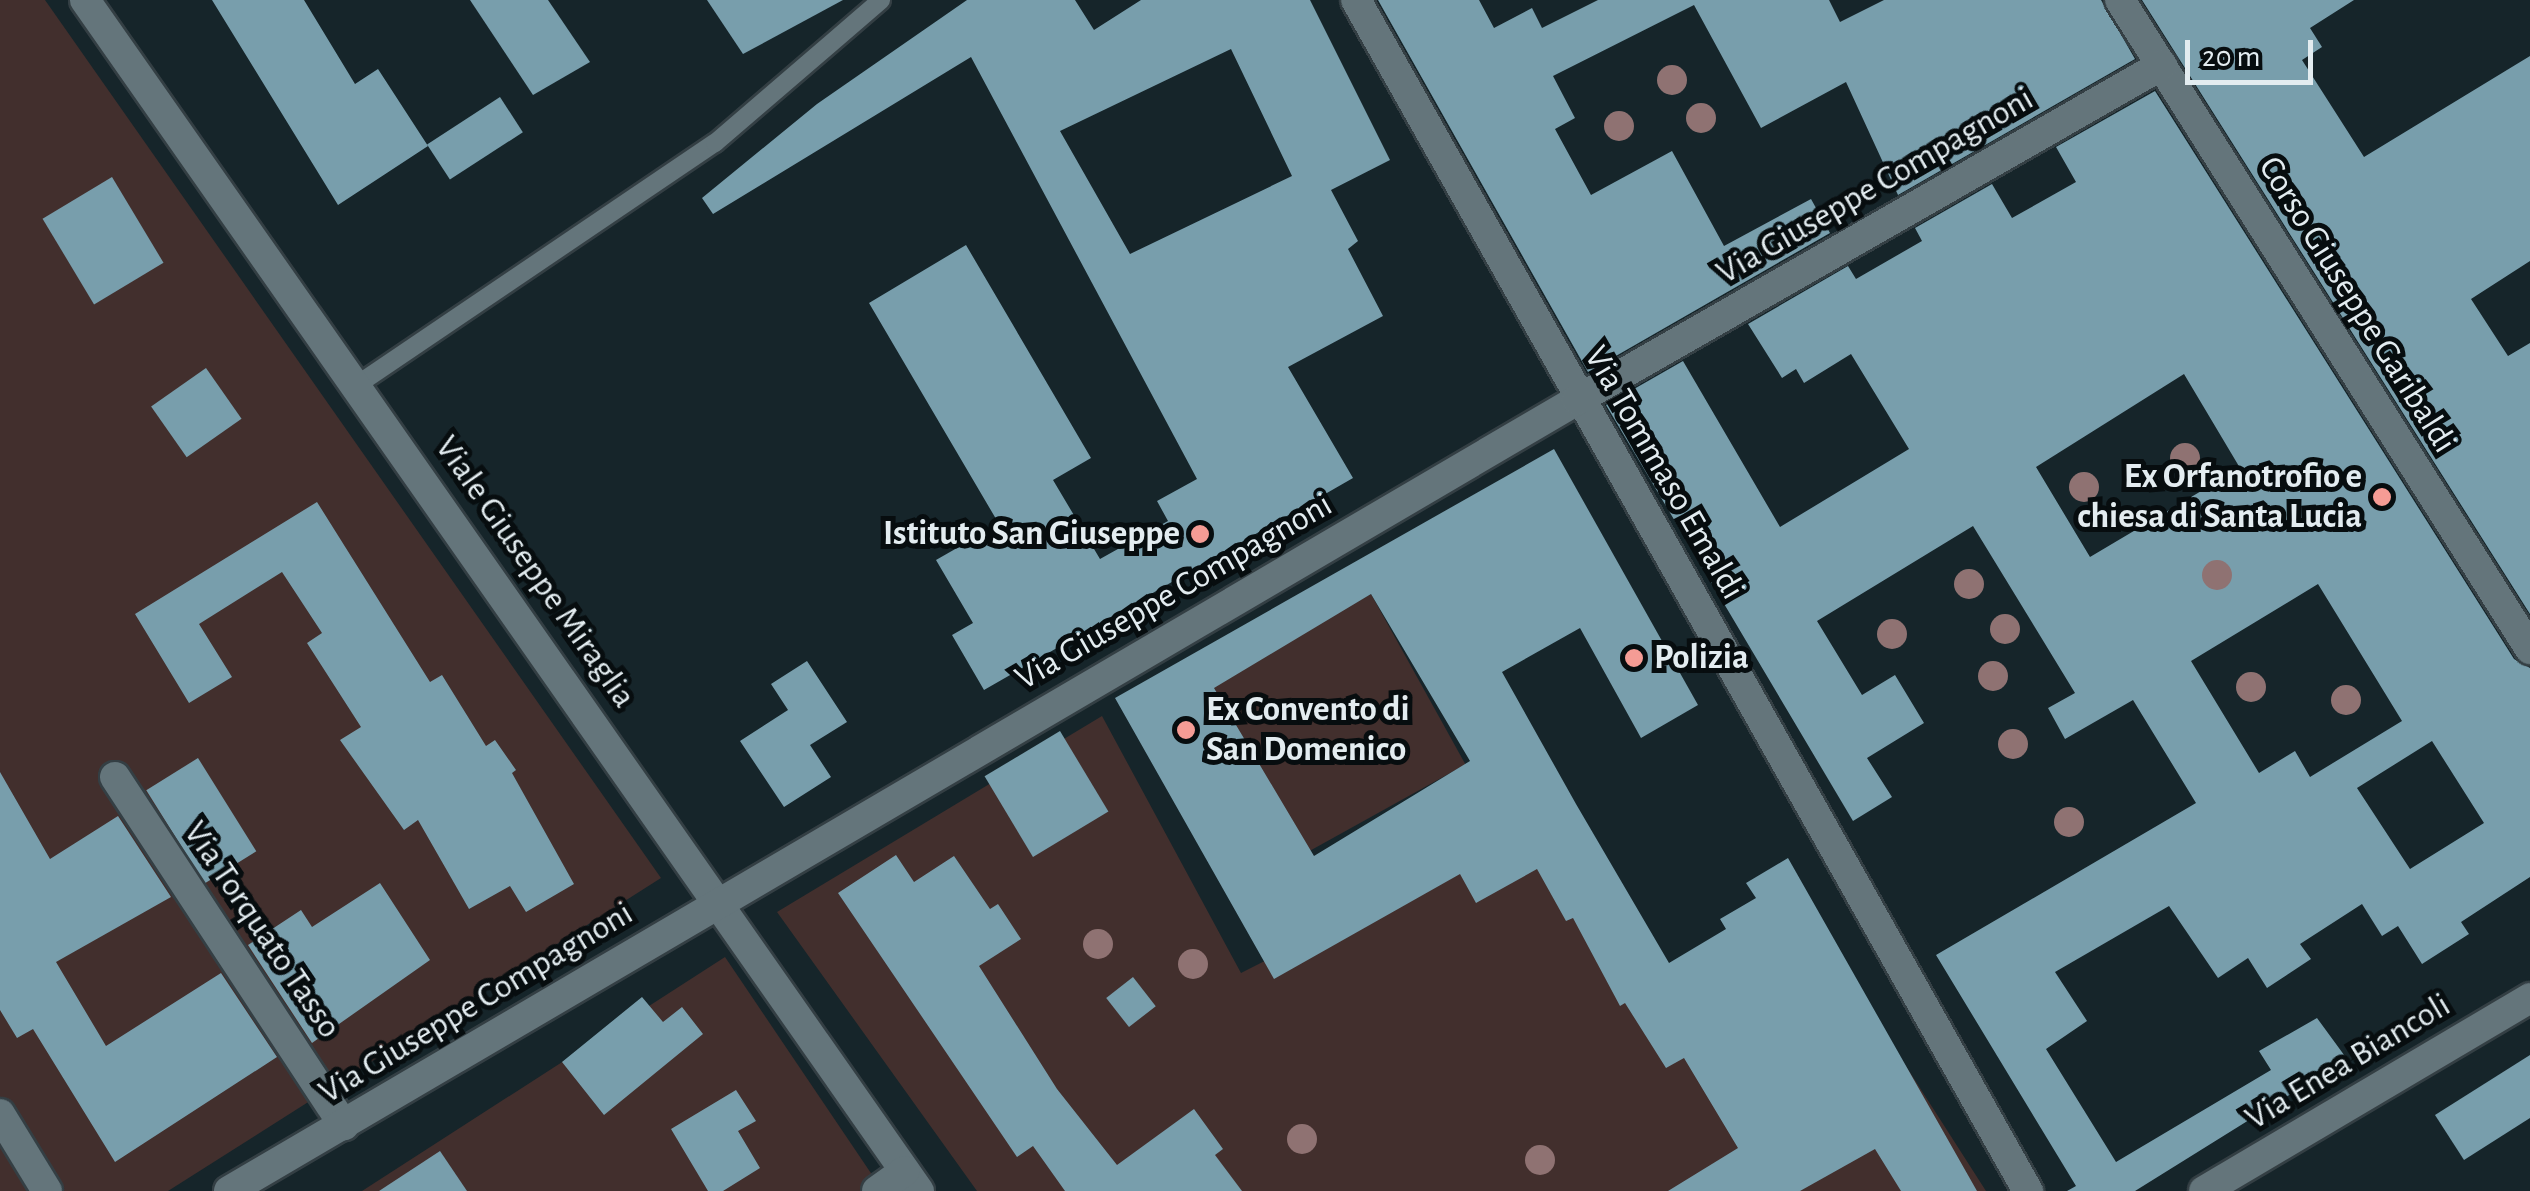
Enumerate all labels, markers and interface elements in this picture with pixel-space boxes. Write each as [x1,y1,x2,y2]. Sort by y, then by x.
scale bar [2190,20,2318,82]
text: 20 m [2202,42,2260,72]
street label: Via Giuseppe Compagnoni [1709,78,2041,294]
street label: Corso Giuseppe Garibaldi [2249,149,2465,461]
street label: Via Tommaso Emaldi [1574,339,1754,607]
street label: Viale Giuseppe Miraglia [425,428,645,716]
place label: Ex Orfanotrofio e chiesa di Santa Lucia [2077,456,2362,538]
street label: Via Giuseppe Compagnoni [1008,484,1340,700]
marker: Ex Orfanotrofio e chiesa di Santa Lucia [2371,486,2393,508]
place label: Istituto San Giuseppe [883,513,1180,555]
marker: Istituto San Giuseppe [1189,523,1211,545]
place label: Polizia [1654,637,1749,679]
marker: Polizia [1623,647,1645,669]
place label: Ex Convento di San Domenico [1206,689,1410,771]
marker: Ex Convento di San Domenico [1175,719,1197,741]
street label: Via Torquato Tasso [174,814,350,1046]
street label: Via Giuseppe Compagnoni [311,893,641,1113]
street label: Via Enea Biancoli [2238,984,2458,1140]

